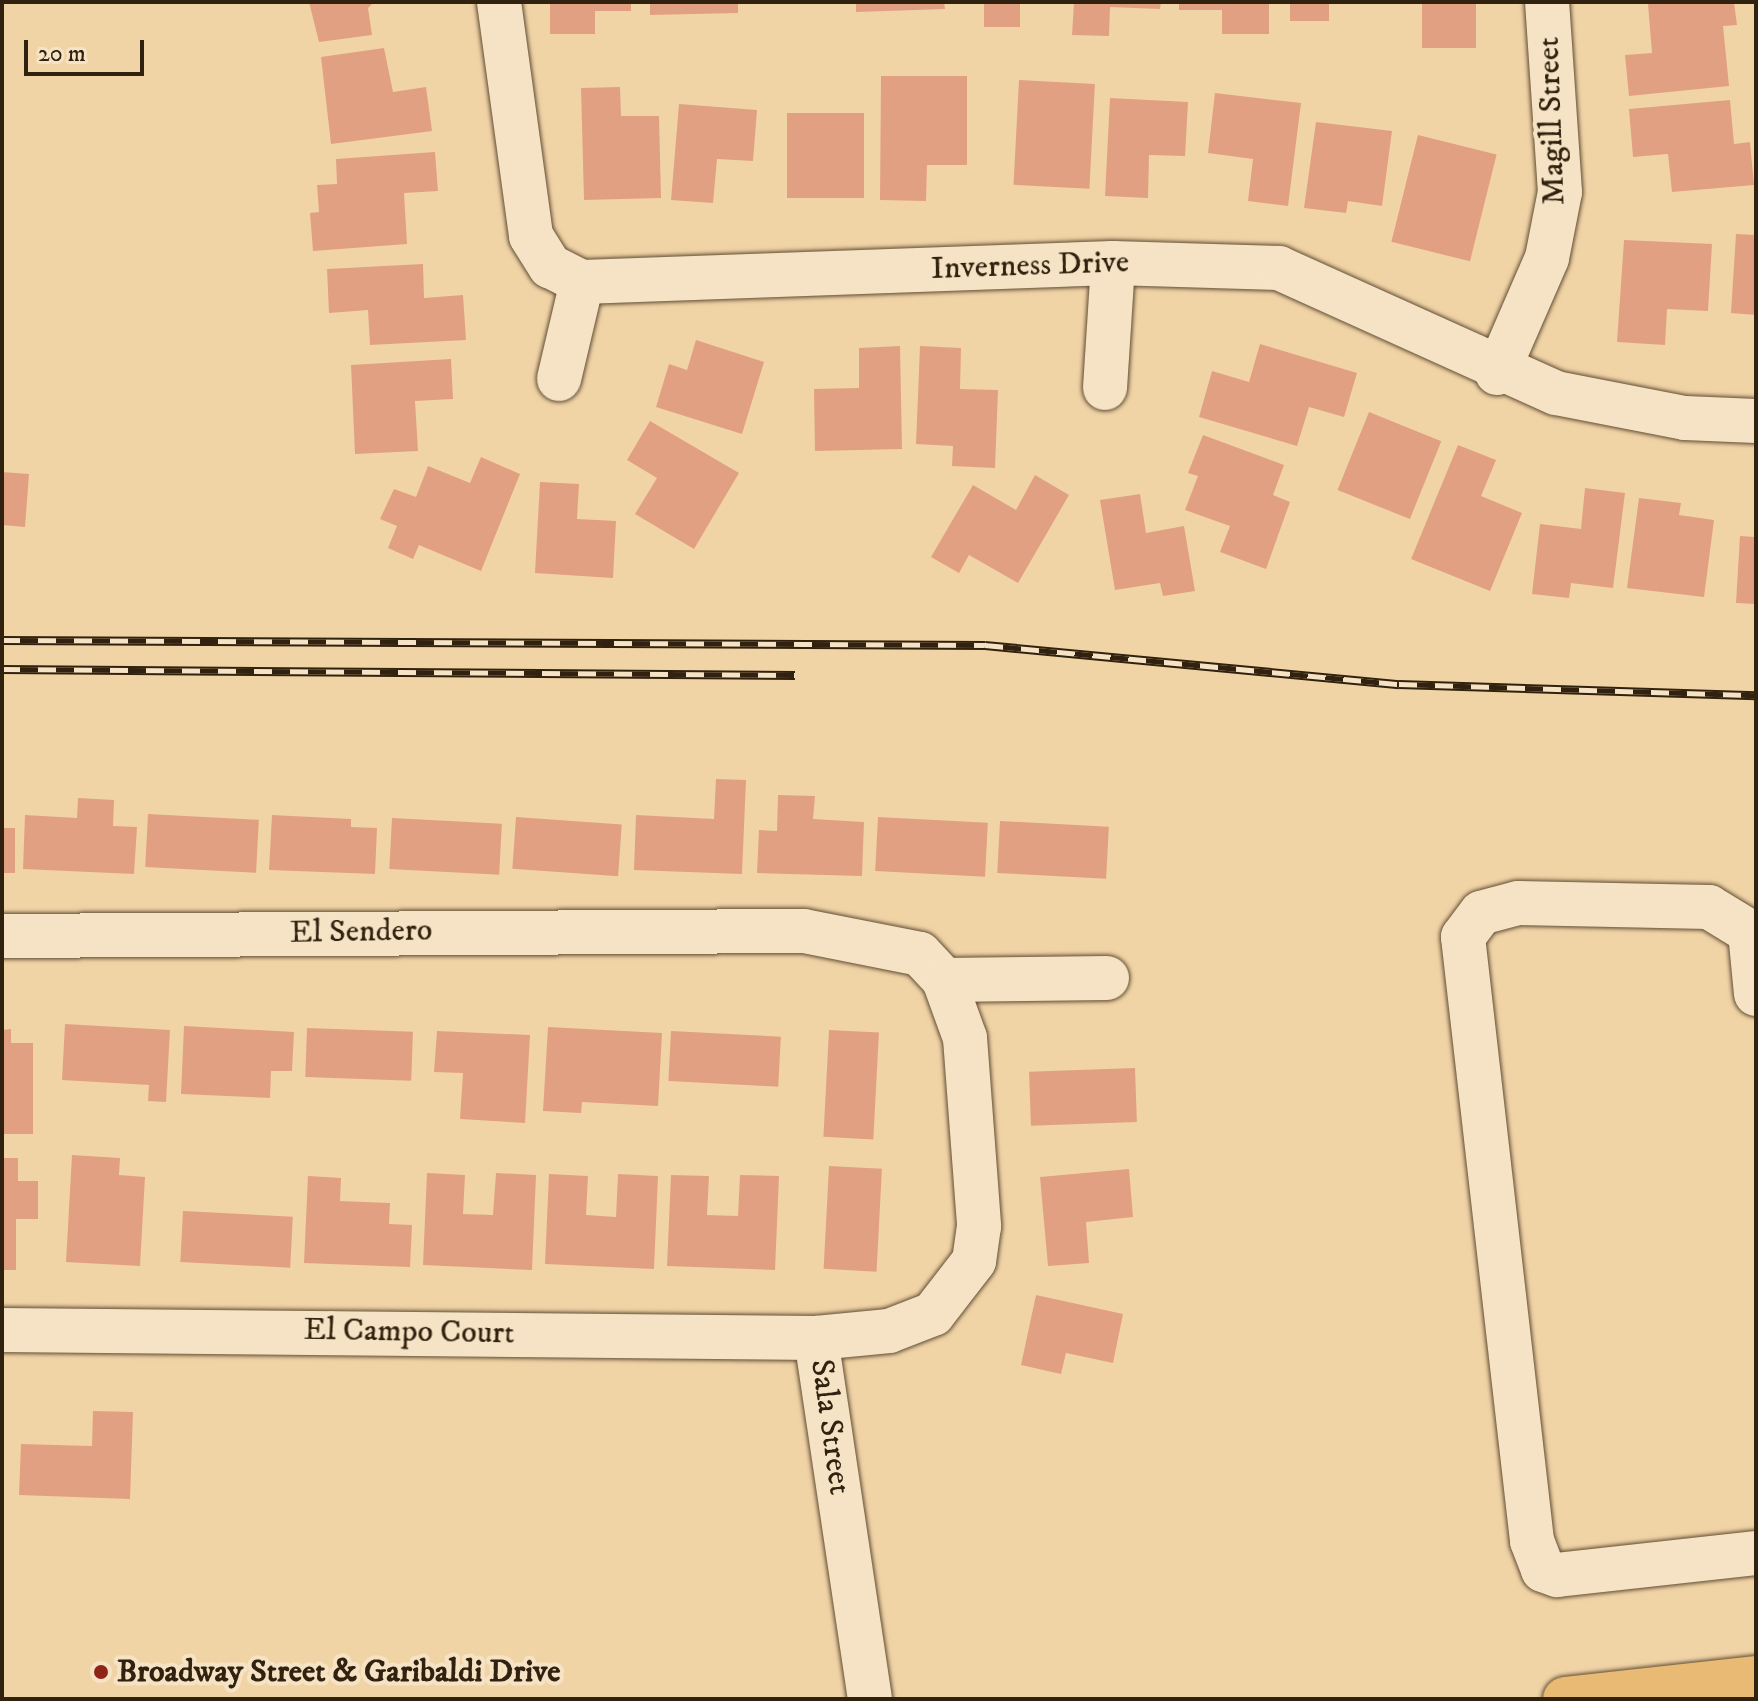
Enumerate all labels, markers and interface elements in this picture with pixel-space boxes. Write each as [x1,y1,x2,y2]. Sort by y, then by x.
scale bar [28,24,148,74]
street label: Magill Street [1530,36,1574,206]
text: 20 m [38,39,86,69]
street label: Inverness Drive [930,243,1130,289]
street label: El Sendero [289,912,433,952]
street label: El Campo Court [303,1311,515,1353]
street label: Sala Street [802,1357,858,1497]
place label: Broadway Street & Garibaldi Drive [117,1653,561,1691]
marker: Broadway Street & Garibaldi Drive [92,1663,110,1681]

